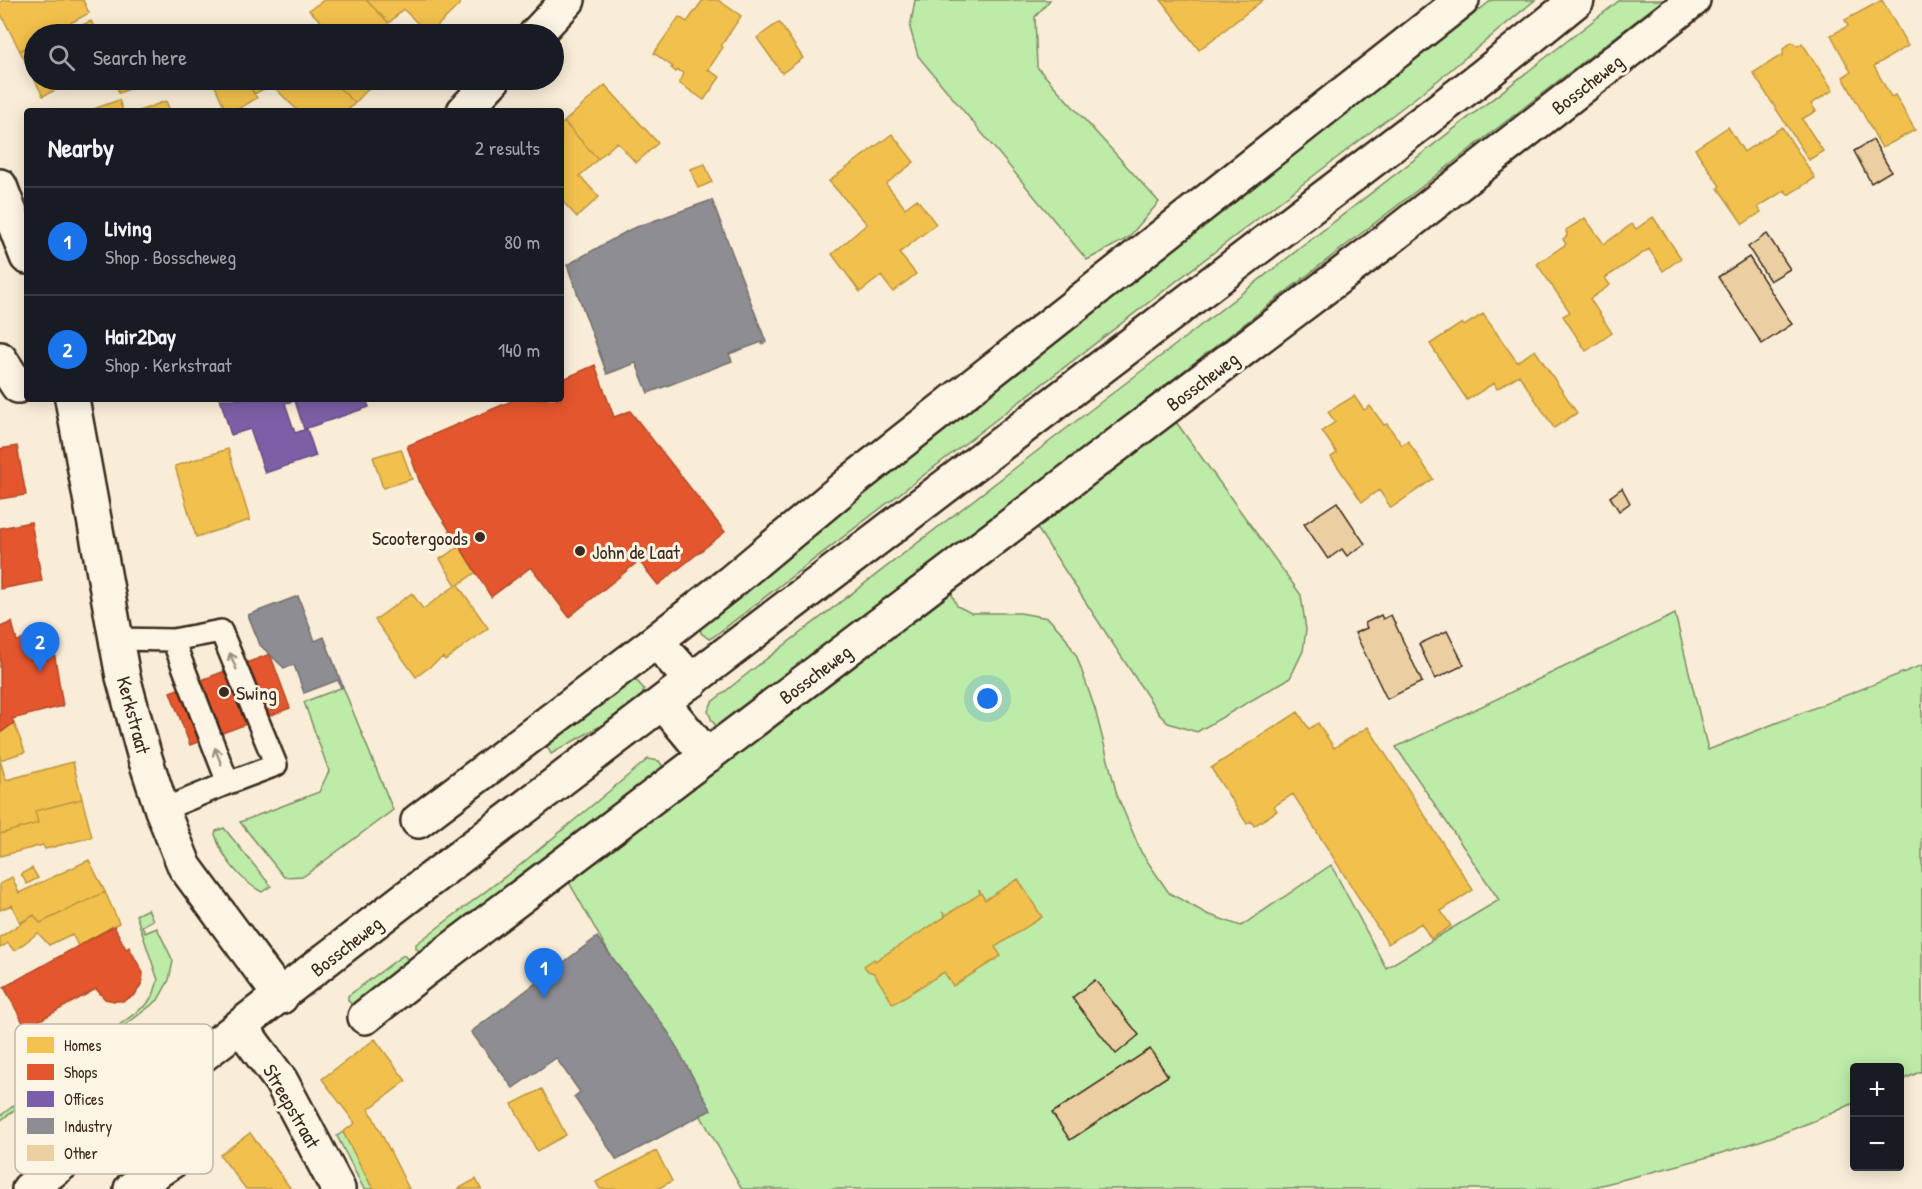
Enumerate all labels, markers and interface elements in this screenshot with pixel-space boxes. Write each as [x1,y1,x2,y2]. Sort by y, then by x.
search box [24,24,564,90]
icon: search [45,41,78,74]
text: Search here [93,42,187,72]
street label: Bosscheweg [1546,47,1628,120]
text: Nearby [48,130,114,165]
text: 2 results [475,134,540,161]
text: Living [105,213,152,243]
text: 1 [64,228,71,255]
text: 80 m [504,228,540,255]
text: Shop · Bosscheweg [105,243,236,270]
text: Hair2Day [105,321,176,351]
text: 2 [63,336,72,363]
text: 140 m [498,336,540,363]
street label: Bosscheweg [1160,345,1244,417]
text: Shop · Kerkstraat [105,351,232,378]
place label: Scootergoods [372,524,468,551]
marker: Scootergoods [473,530,487,544]
place label: John de Laat [592,538,681,565]
marker: John de Laat [573,544,587,558]
pin: 2 [20,622,60,672]
street label: Bosscheweg [773,638,857,710]
one-way arrow [227,652,238,671]
street label: Kerkstraat [111,673,158,758]
place label: Swing [236,679,277,706]
your location [973,684,1002,713]
marker: Swing [217,685,231,699]
one-way arrow [211,747,222,765]
street label: Bosscheweg [305,909,387,982]
pin: 1 [524,948,564,998]
legend [15,1024,213,1174]
text: Homes [64,1034,101,1056]
street label: Streepstraat [257,1059,328,1154]
text: Shops [64,1061,98,1083]
map controls [1850,1063,1904,1171]
button: + [1850,1063,1904,1117]
text: Offices [64,1088,104,1110]
text: Industry [64,1115,112,1137]
button: − [1850,1117,1904,1171]
text: Other [64,1142,98,1164]

